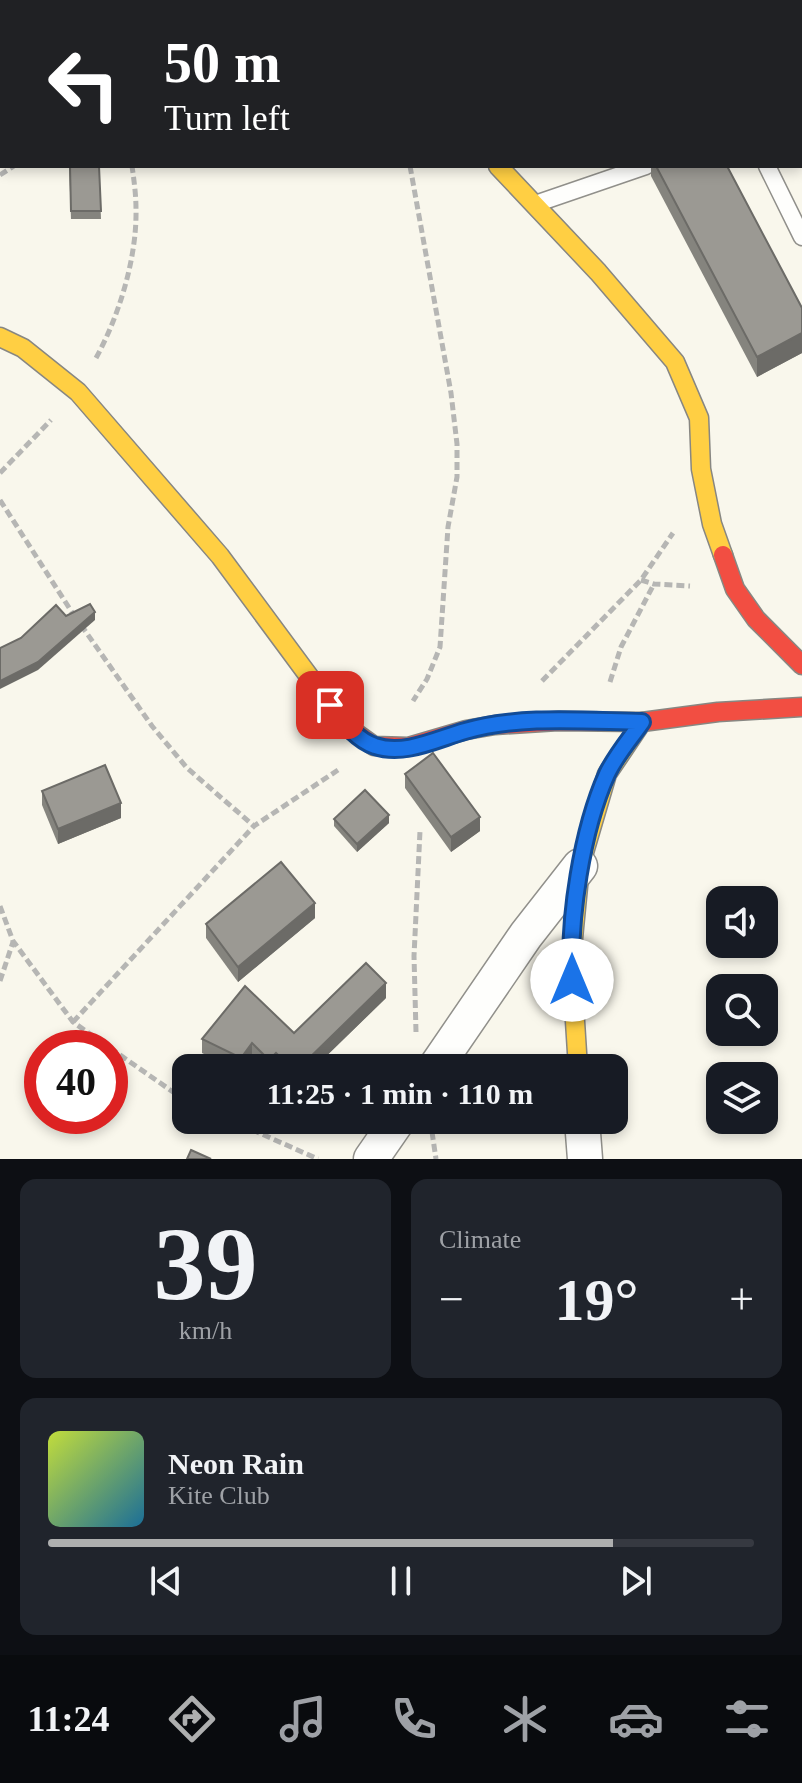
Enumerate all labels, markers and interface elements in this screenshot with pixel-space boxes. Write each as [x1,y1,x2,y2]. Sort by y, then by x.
icon: left [32,32,136,136]
text: 50 m [164,32,281,94]
text: Turn left [164,98,290,138]
pin [296,671,364,739]
icon: arrive [308,683,352,727]
map controls [706,886,778,1134]
button: sound [706,886,778,958]
position arrow [530,938,614,1022]
button: search [706,974,778,1046]
speed limit sign: 40 [24,1030,128,1134]
button: layers [706,1062,778,1134]
text: 11:25 · 1 min · 110 m [267,1077,533,1110]
text: 39 [154,1206,258,1321]
text: Climate [439,1225,521,1254]
text: 19° [555,1267,639,1333]
text: − [439,1275,464,1324]
text: + [729,1275,754,1324]
text: km/h [179,1316,232,1345]
text: Neon Rain [168,1447,304,1480]
text: Kite Club [168,1481,270,1510]
icon: previous [144,1559,188,1603]
icon: pause [379,1559,423,1603]
icon: next [614,1559,658,1603]
icon: directions [164,1691,220,1747]
icon: music [275,1691,331,1747]
icon: phone [386,1691,442,1747]
icon: climate [497,1691,553,1747]
icon: car [608,1691,664,1747]
icon: filters [719,1691,775,1747]
text: 11:24 [27,1699,109,1739]

